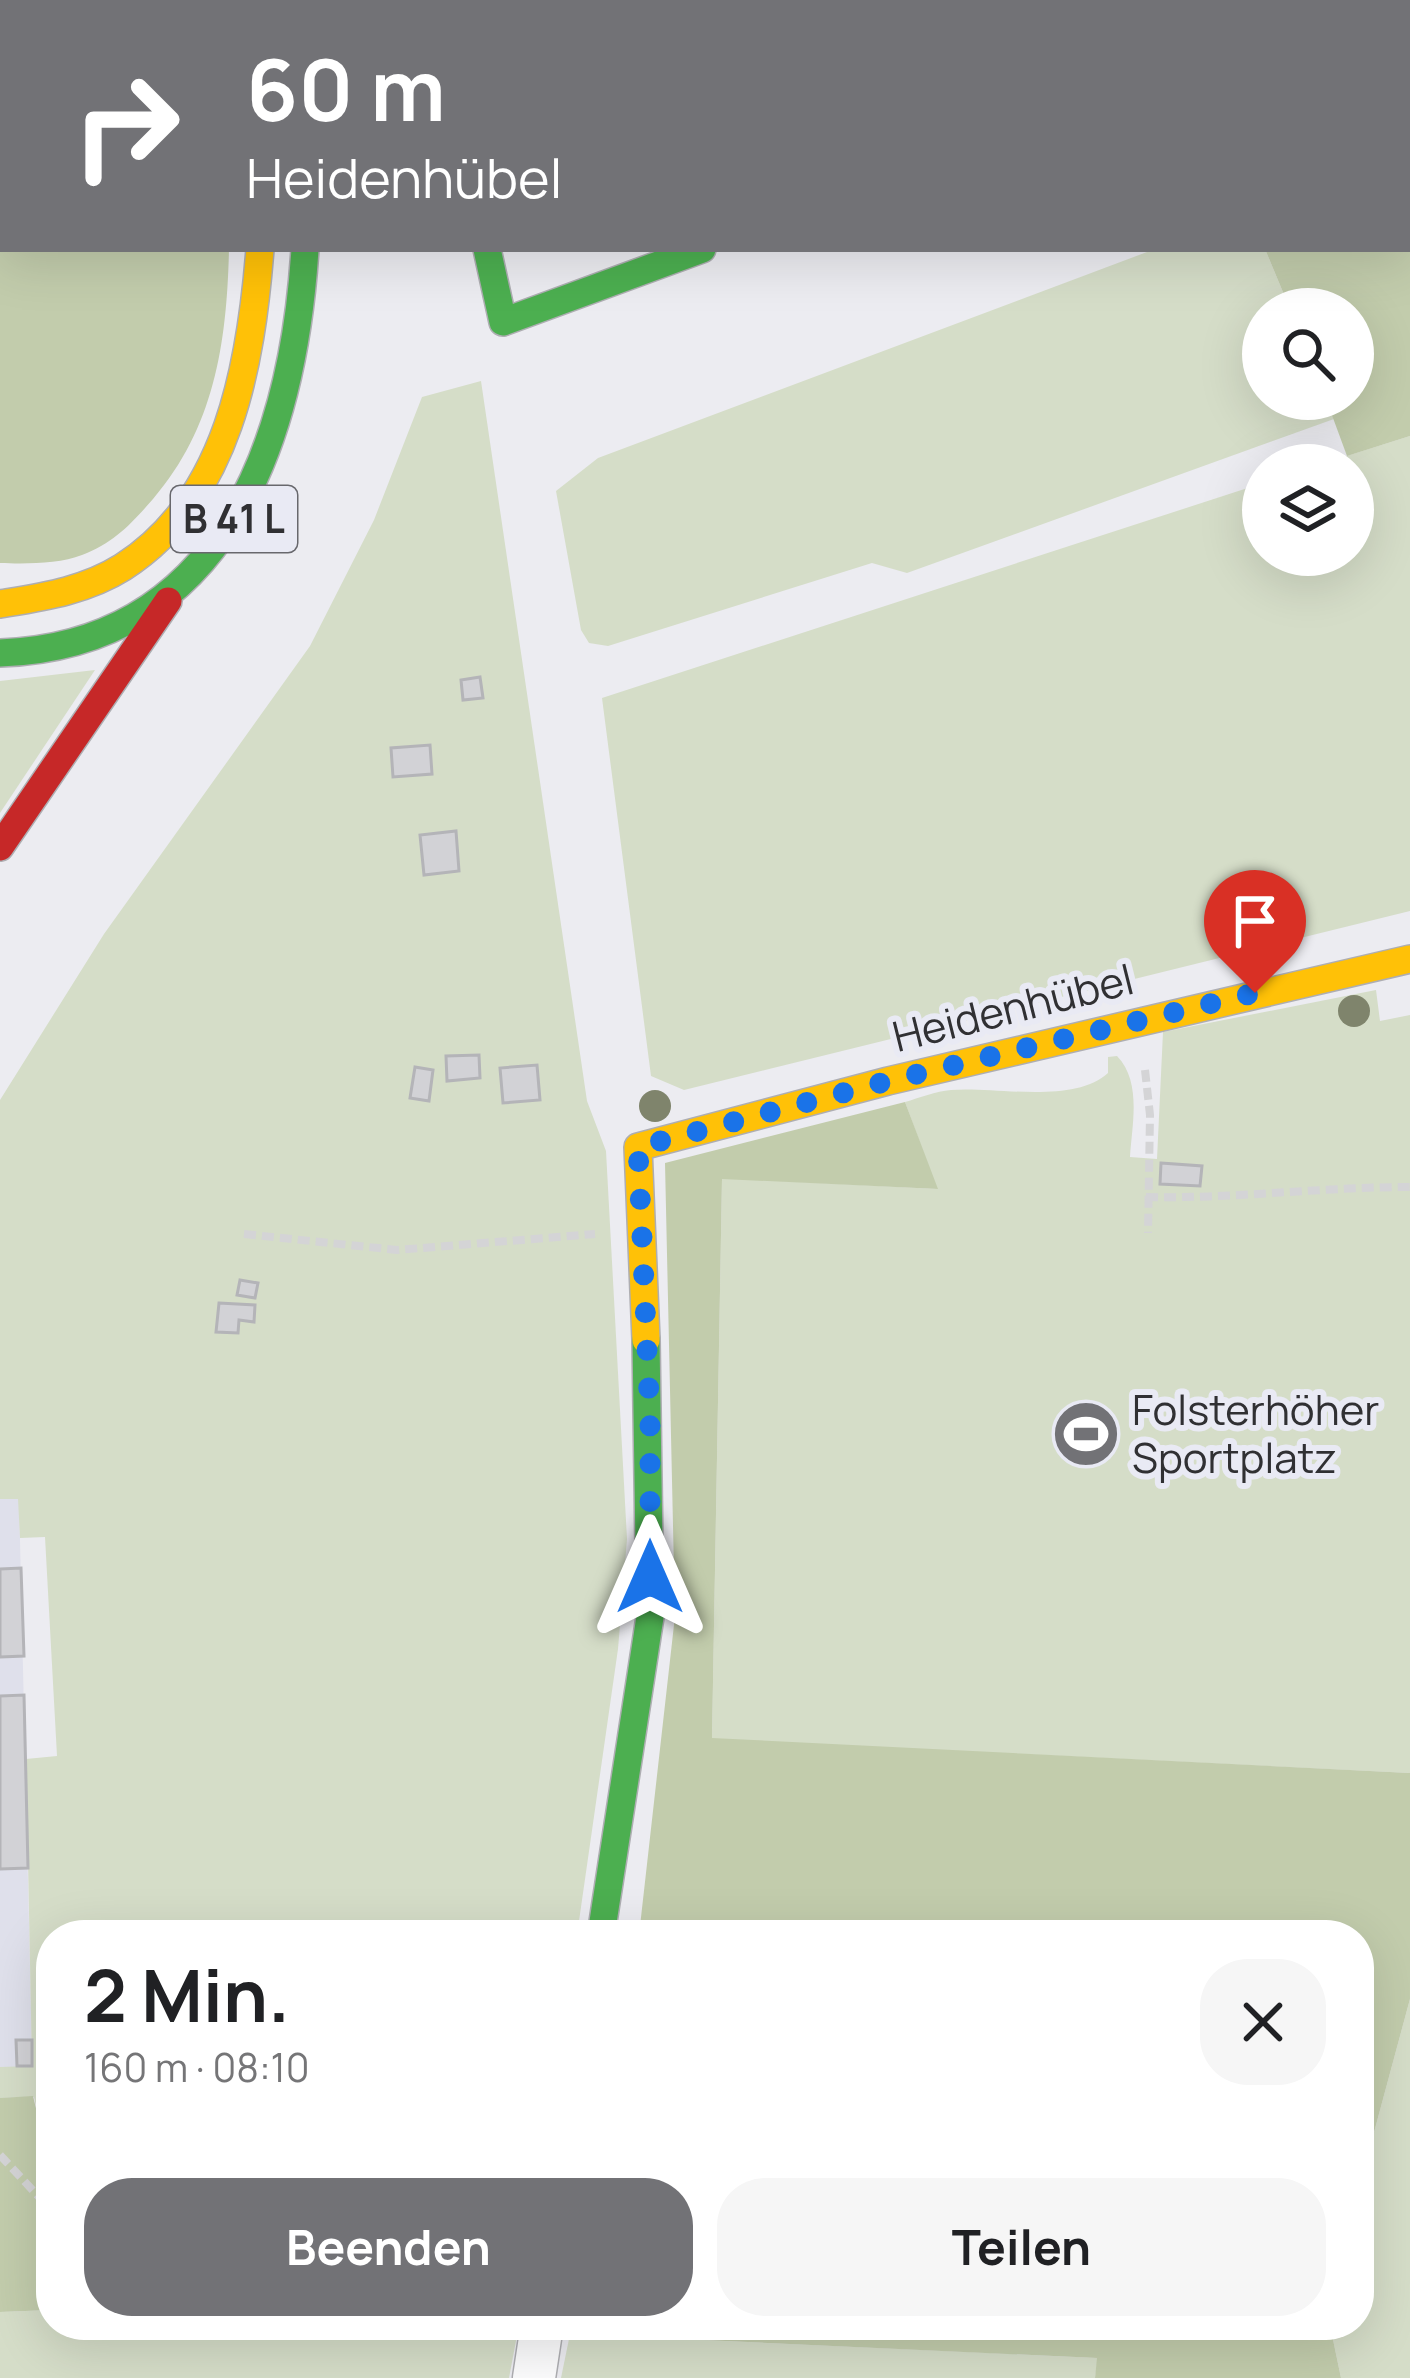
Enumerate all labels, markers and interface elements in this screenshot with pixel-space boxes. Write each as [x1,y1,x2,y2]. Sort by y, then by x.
text: 60 m [246,31,446,146]
icon: right [48,48,204,204]
text: Heidenhübel [246,140,562,214]
map controls [1242,288,1374,576]
button: search [1242,288,1374,420]
button: layers [1242,444,1374,576]
road number: B 41 L [171,486,297,552]
pin [1204,870,1306,993]
icon: arrive [1222,888,1288,954]
street label: Heidenhübel [886,949,1139,1065]
place label: Folsterhöher Sportplatz [1132,1380,1379,1486]
sports icon: Folsterhöher Sportplatz [1051,1399,1121,1469]
position arrow [587,1514,713,1640]
text: 2 Min. [84,1945,290,2044]
button: close [1200,1959,1326,2085]
text: 160 m · 08:10 [84,2040,310,2094]
button: Beenden [84,2178,693,2316]
button: Teilen [717,2178,1326,2316]

